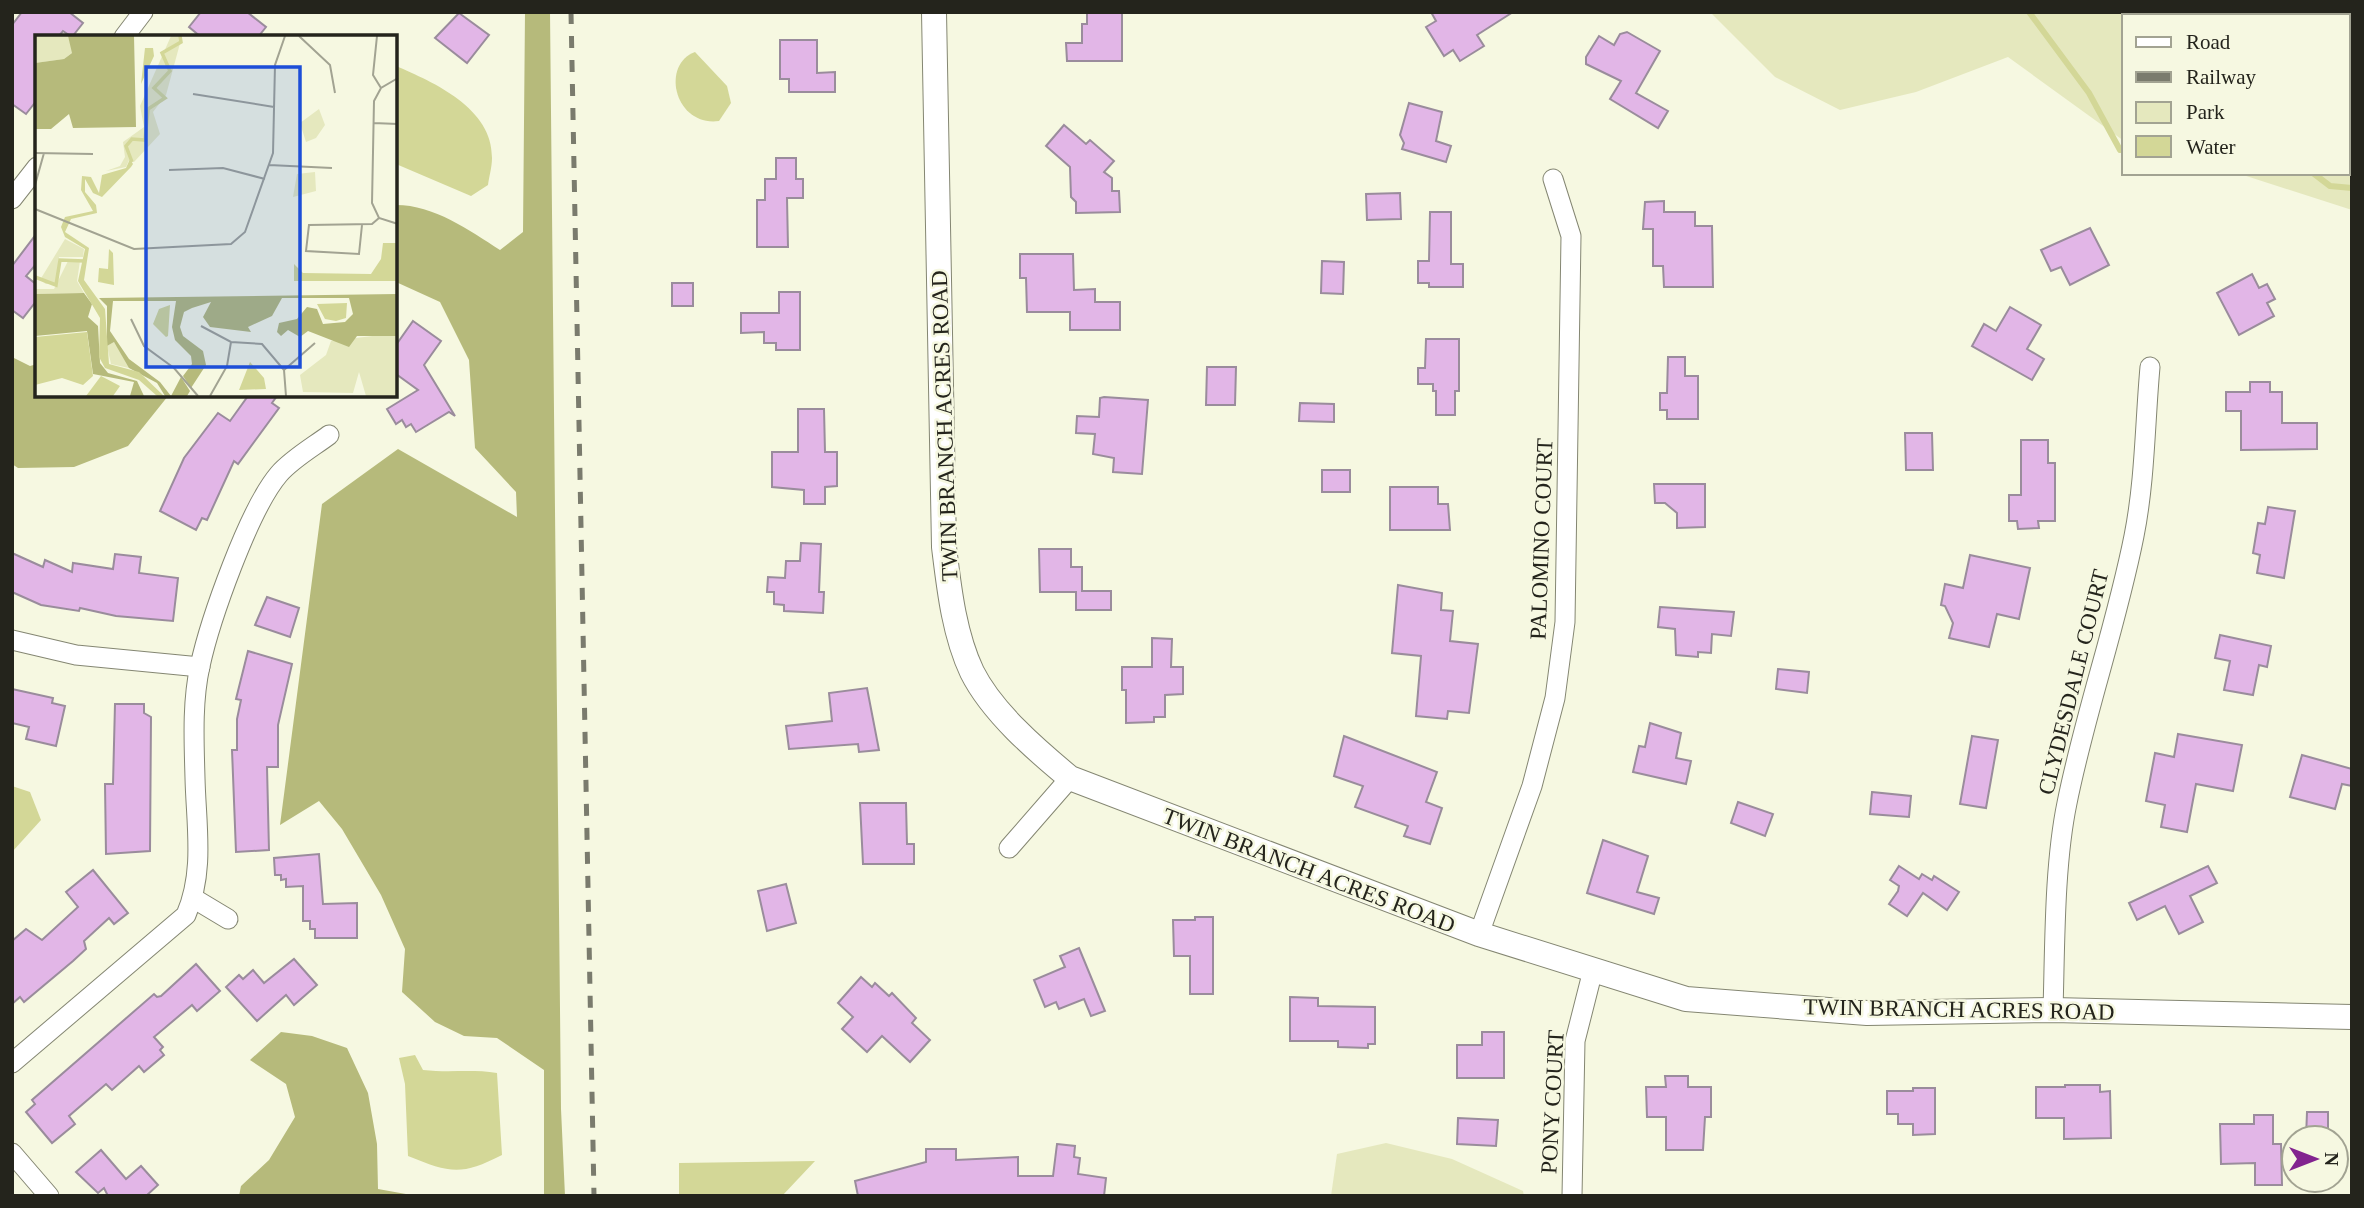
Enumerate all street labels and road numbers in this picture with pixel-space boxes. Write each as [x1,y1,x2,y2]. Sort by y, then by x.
street label: TWIN BRANCH ACRES ROAD [927,270,962,582]
street label: PALOMINO COURT [1525,438,1558,640]
street label: CLYDESDALE COURT [2033,567,2114,797]
street label: TWIN BRANCH ACRES ROAD [1159,803,1459,938]
street label: TWIN BRANCH ACRES ROAD [1803,994,2115,1025]
street label: PONY COURT [1536,1029,1569,1175]

